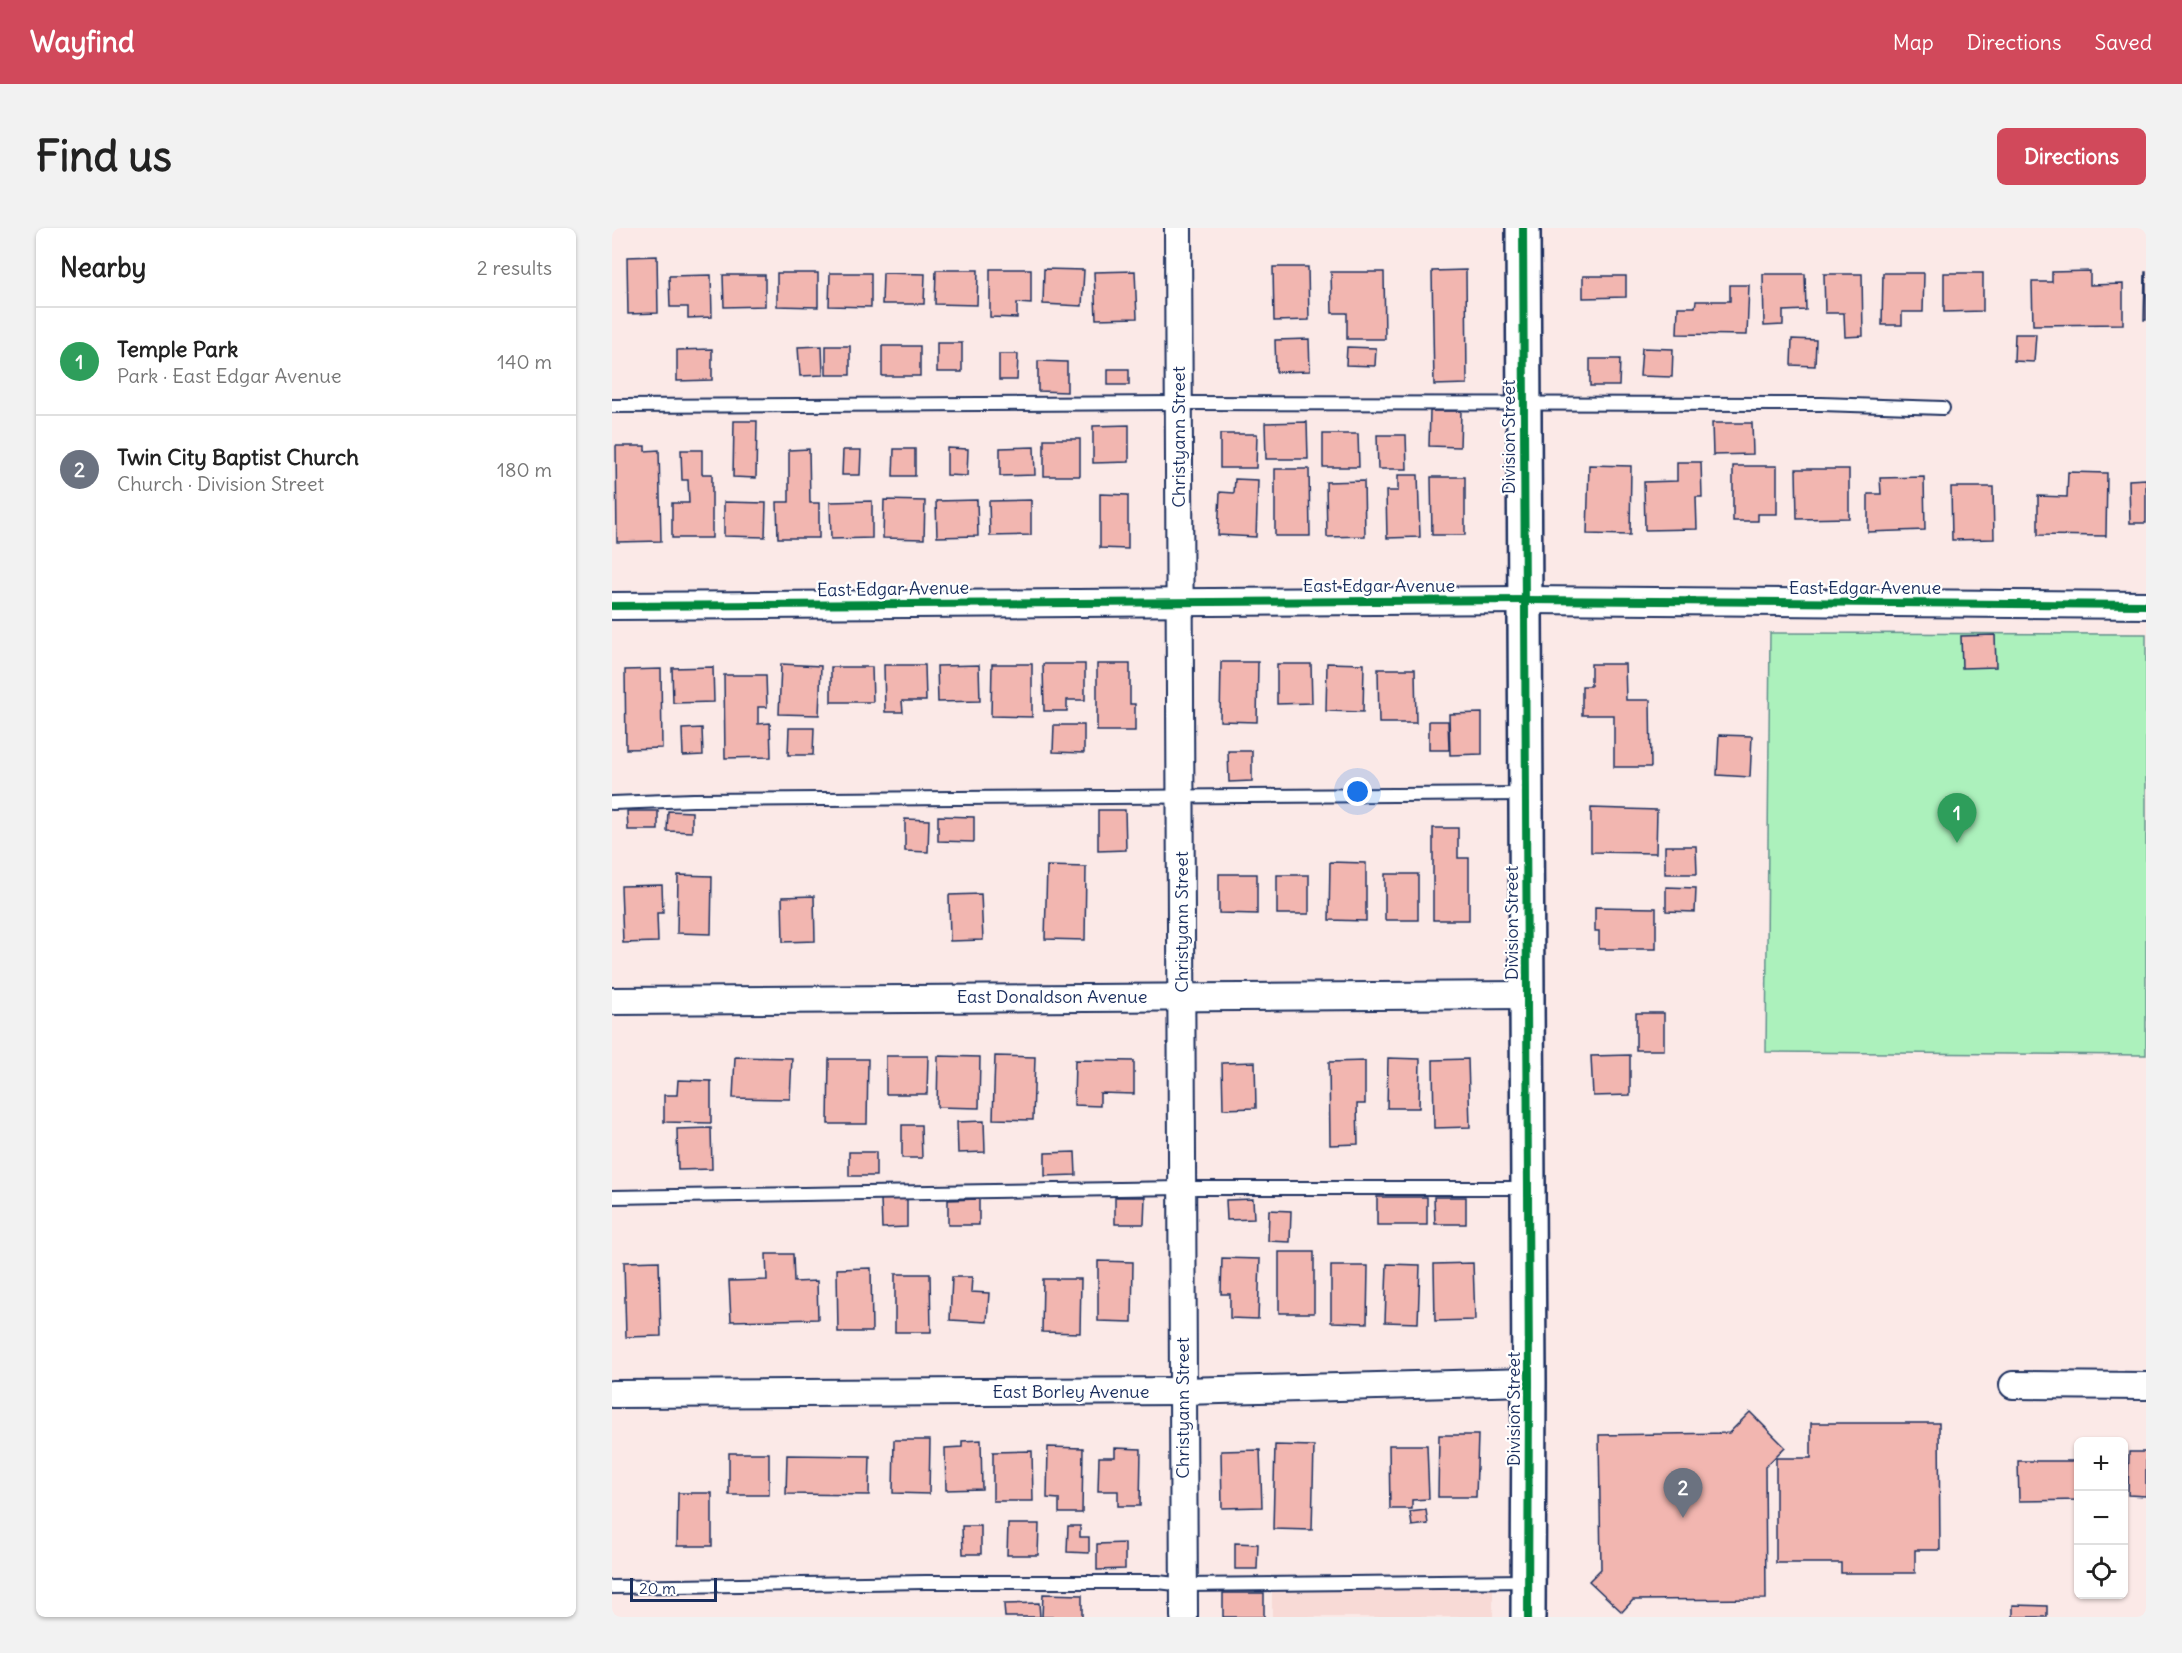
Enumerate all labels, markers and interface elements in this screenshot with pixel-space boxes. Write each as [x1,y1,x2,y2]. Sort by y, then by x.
text: Wayfind [30,24,134,60]
text: Map [1893,29,1934,56]
text: Directions [1967,29,2061,56]
text: Saved [2094,29,2152,56]
button: Directions [1997,128,2146,185]
text: Find us [36,130,172,182]
text: Nearby [60,251,146,284]
text: 2 results [477,255,552,280]
text: Temple Park [117,335,238,363]
text: 1 [76,349,83,374]
text: 140 m [497,349,552,374]
text: Park · East Edgar Avenue [117,363,342,388]
street label: Christyann Street [1167,366,1190,508]
street label: Division Street [1497,380,1520,494]
text: Twin City Baptist Church [117,443,359,471]
text: 2 [74,457,85,482]
text: 180 m [497,457,552,482]
text: Church · Division Street [117,471,324,496]
street label: East Edgar Avenue [1303,574,1455,597]
street label: East Edgar Avenue [817,576,969,601]
street label: East Edgar Avenue [1789,576,1941,599]
your location [1343,777,1372,806]
pin: 1 [1938,794,1976,843]
street label: Christyann Street [1170,851,1193,993]
street label: Division Street [1500,866,1523,980]
street label: East Donaldson Avenue [957,985,1147,1008]
street label: Christyann Street [1171,1337,1194,1479]
street label: Division Street [1502,1352,1525,1466]
street label: East Borley Avenue [993,1380,1149,1403]
map controls [2074,1437,2128,1599]
button: + [2074,1437,2128,1491]
pin: 2 [1664,1468,1702,1518]
button: − [2074,1491,2128,1545]
button: locate [2074,1545,2128,1599]
scale bar [630,1575,717,1602]
text: 20 m [639,1578,676,1598]

